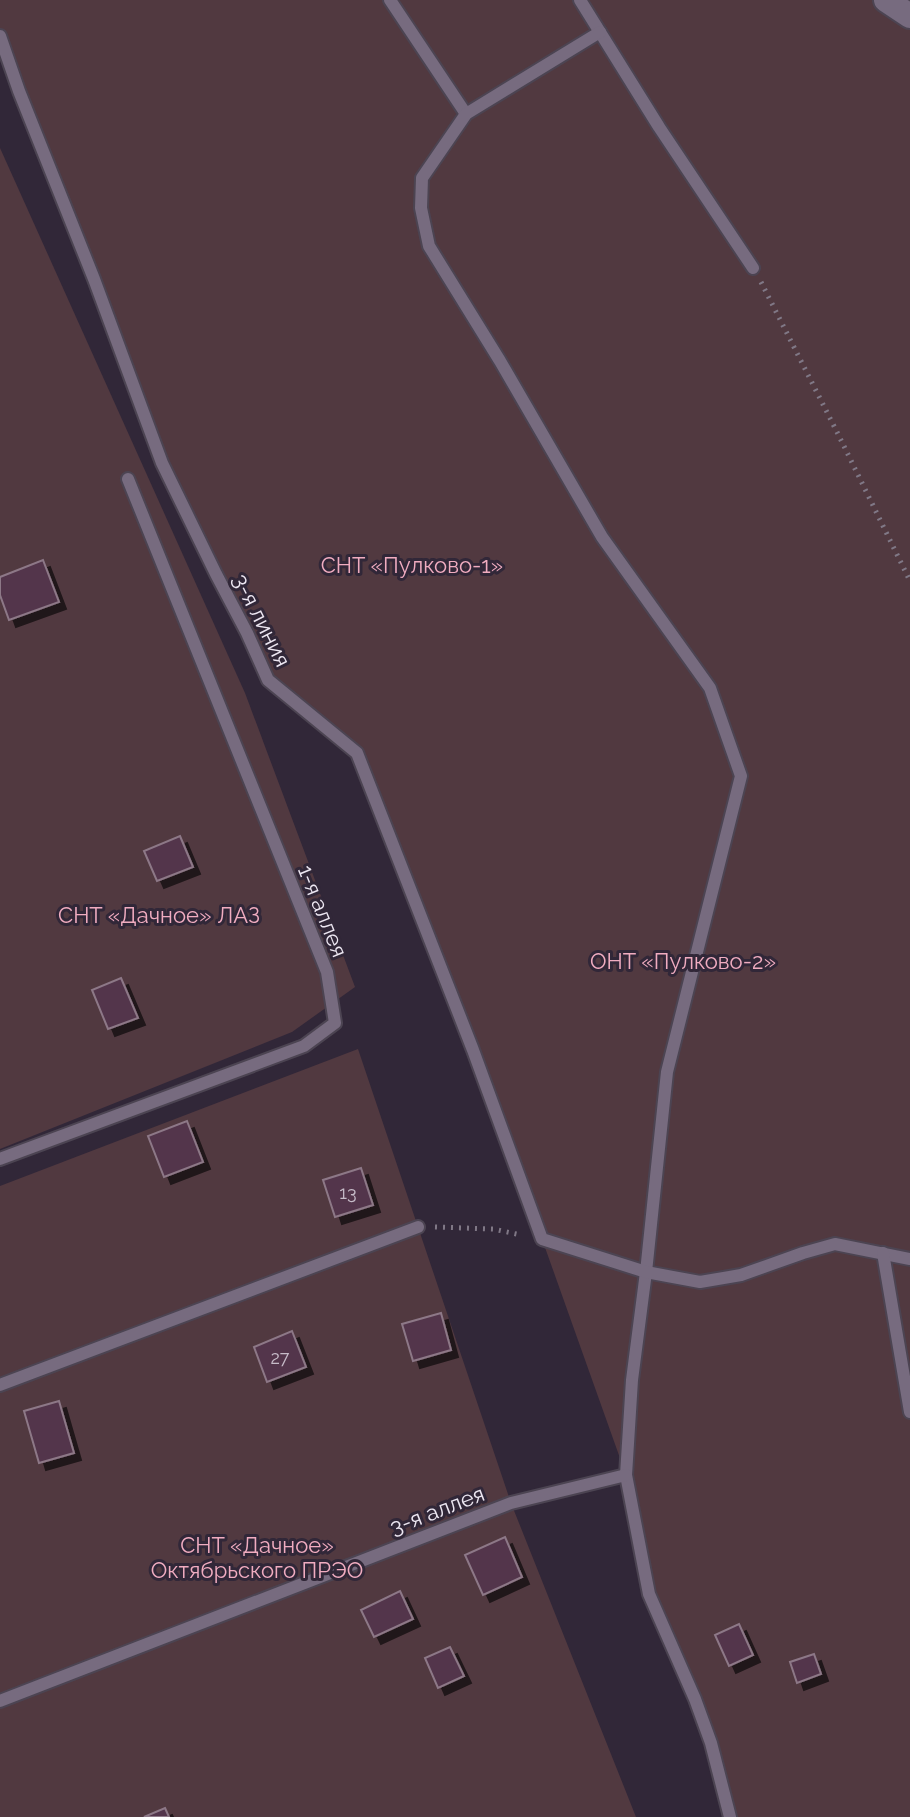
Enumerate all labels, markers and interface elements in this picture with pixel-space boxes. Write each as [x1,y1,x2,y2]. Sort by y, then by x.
park label: СНТ «Пулково-1» [321,552,503,578]
street label: 3-я линия [228,569,296,671]
street label: 1-я аллея [293,861,353,961]
park label: СНТ «Дачное» ЛАЗ [58,902,260,928]
park label: ОНТ «Пулково-2» [590,948,776,974]
house number: 13 [339,1182,357,1203]
house number: 27 [270,1347,290,1368]
street label: 3-я аллея [386,1480,488,1540]
park label: СНТ «Дачное» Октябрьского ПРЭО [151,1532,363,1583]

